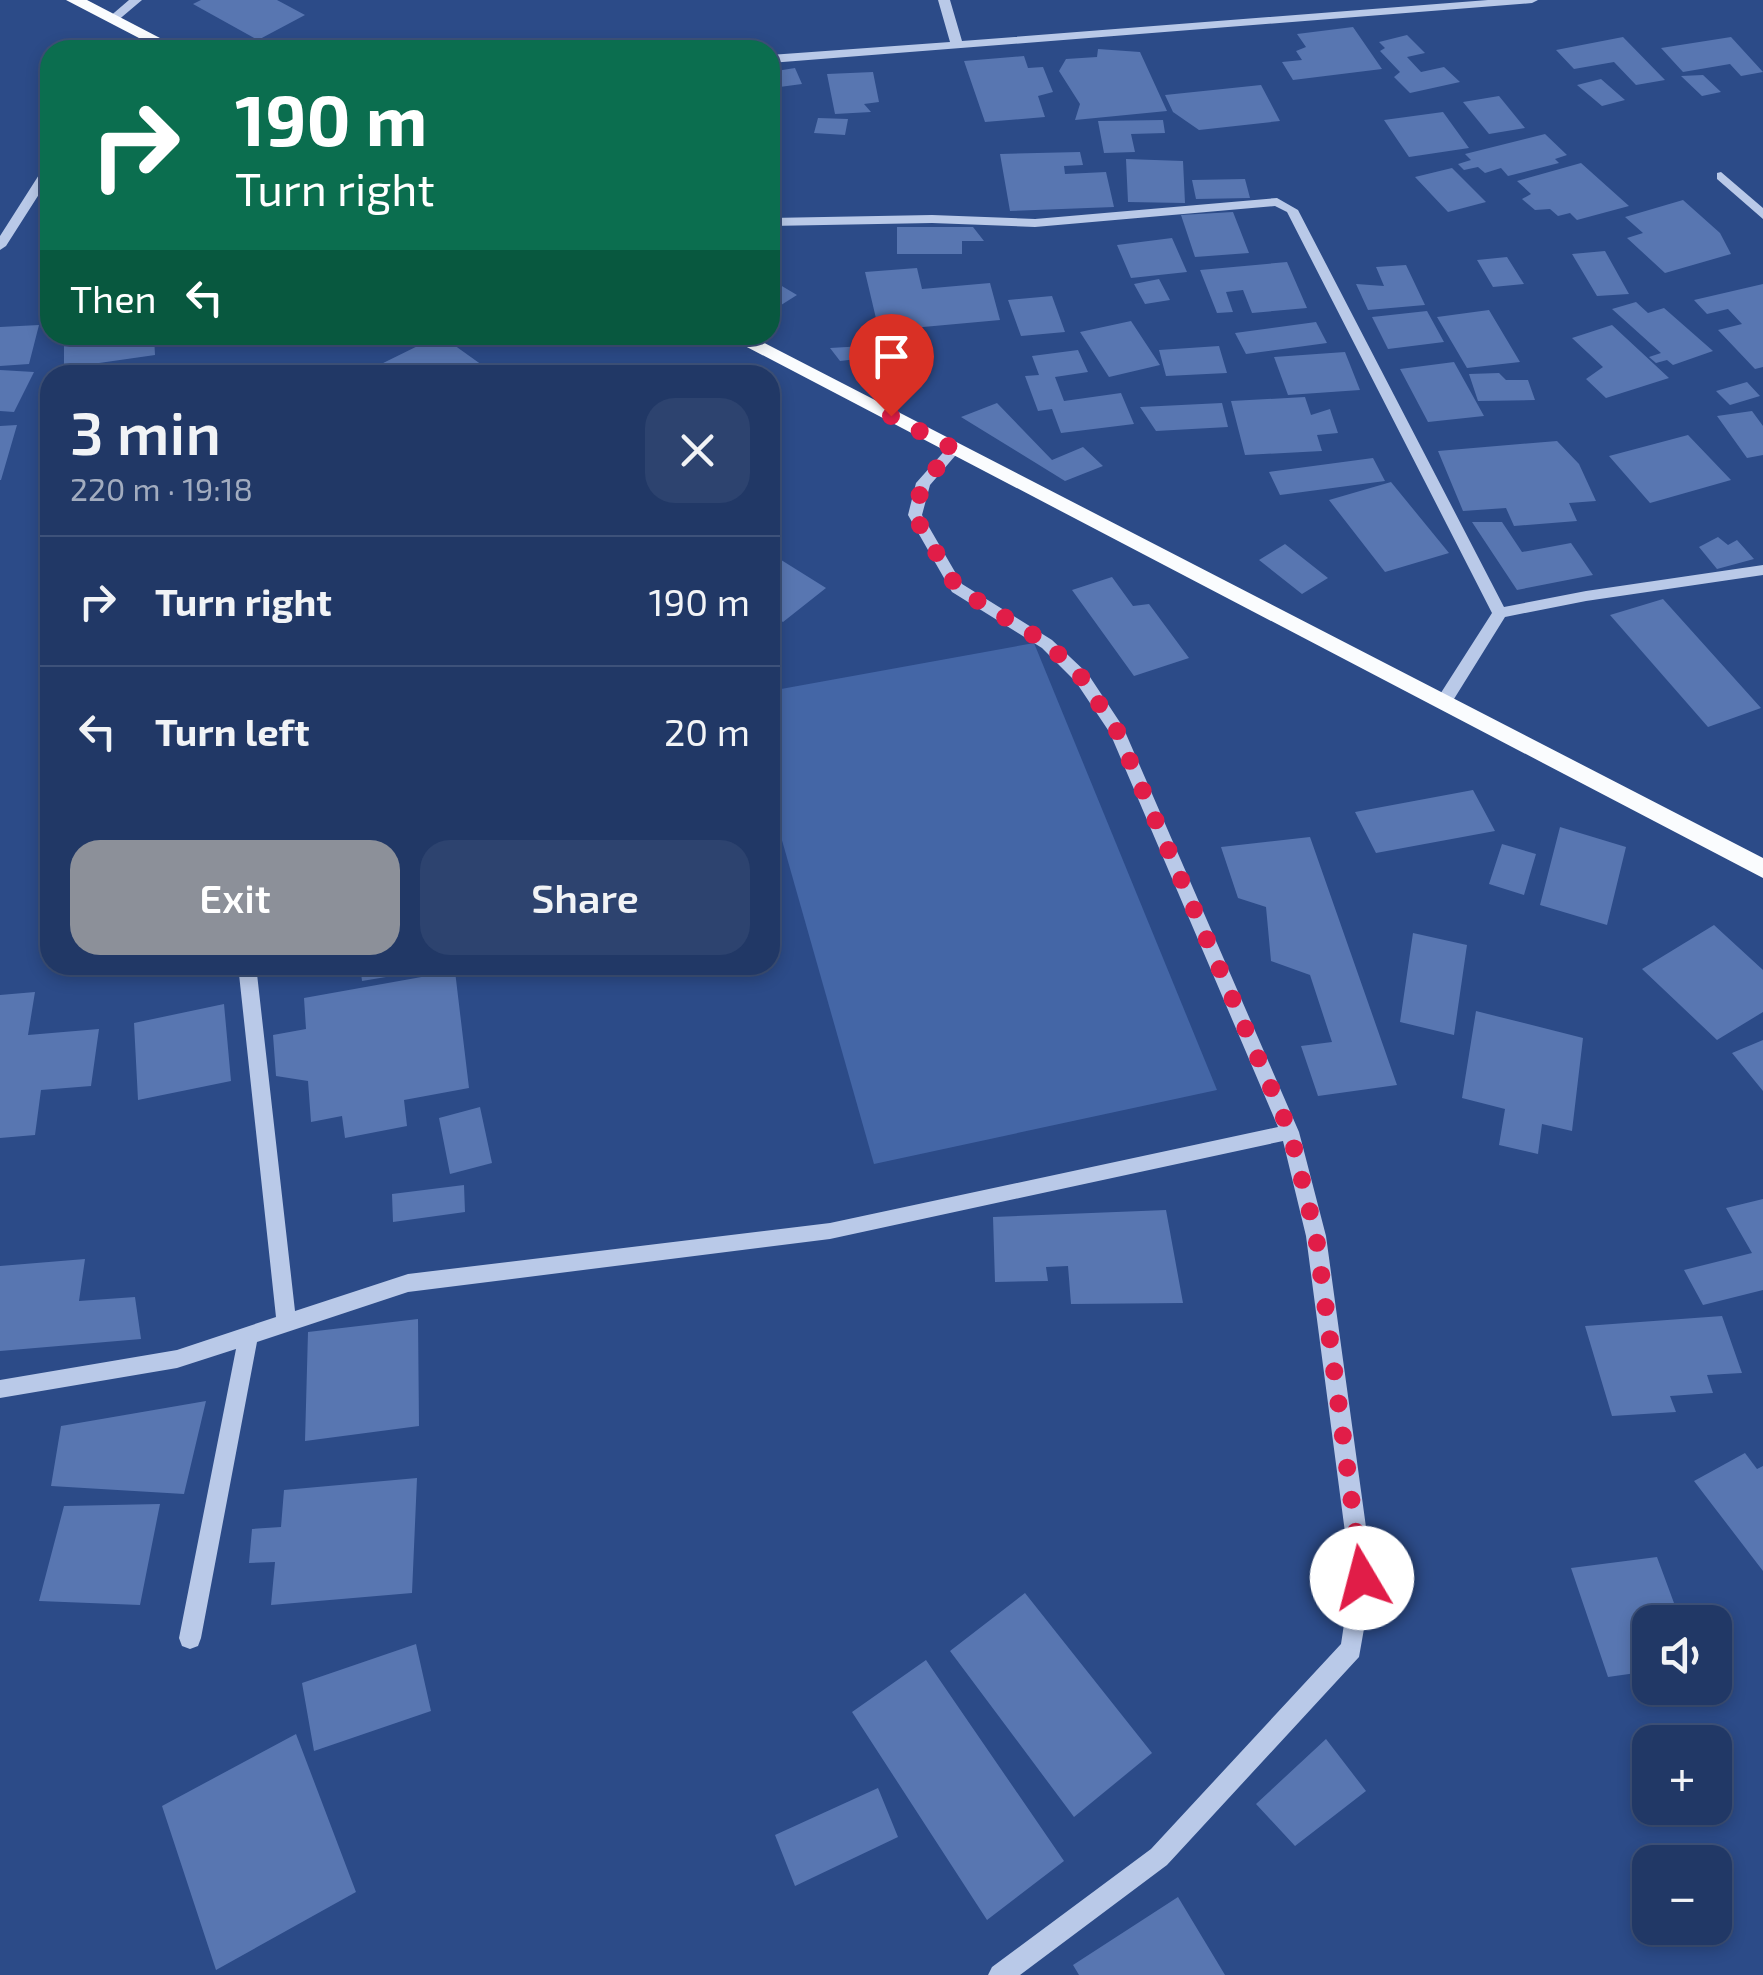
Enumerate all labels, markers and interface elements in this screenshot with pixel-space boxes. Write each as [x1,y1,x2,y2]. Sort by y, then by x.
text: 190 m [235,76,428,160]
icon: right [70,80,200,210]
text: Turn right [235,161,435,215]
icon: left [177,270,232,325]
text: Then [70,275,157,321]
pin [849,314,934,417]
icon: arrive [864,329,919,384]
text: 3 min [70,395,221,467]
button: close [645,398,750,503]
text: 220 m · 19:18 [70,469,253,507]
icon: right [70,574,125,629]
text: Turn right [155,578,332,624]
text: 190 m [648,578,750,624]
icon: left [70,704,125,759]
text: Turn left [155,708,310,754]
text: 20 m [664,708,750,754]
button: Exit [70,840,400,955]
button: Share [420,840,750,955]
position arrow [1310,1526,1414,1630]
map controls [1632,1605,1732,1945]
button: sound [1632,1605,1732,1705]
button: + [1632,1725,1732,1825]
button: − [1632,1845,1732,1945]

